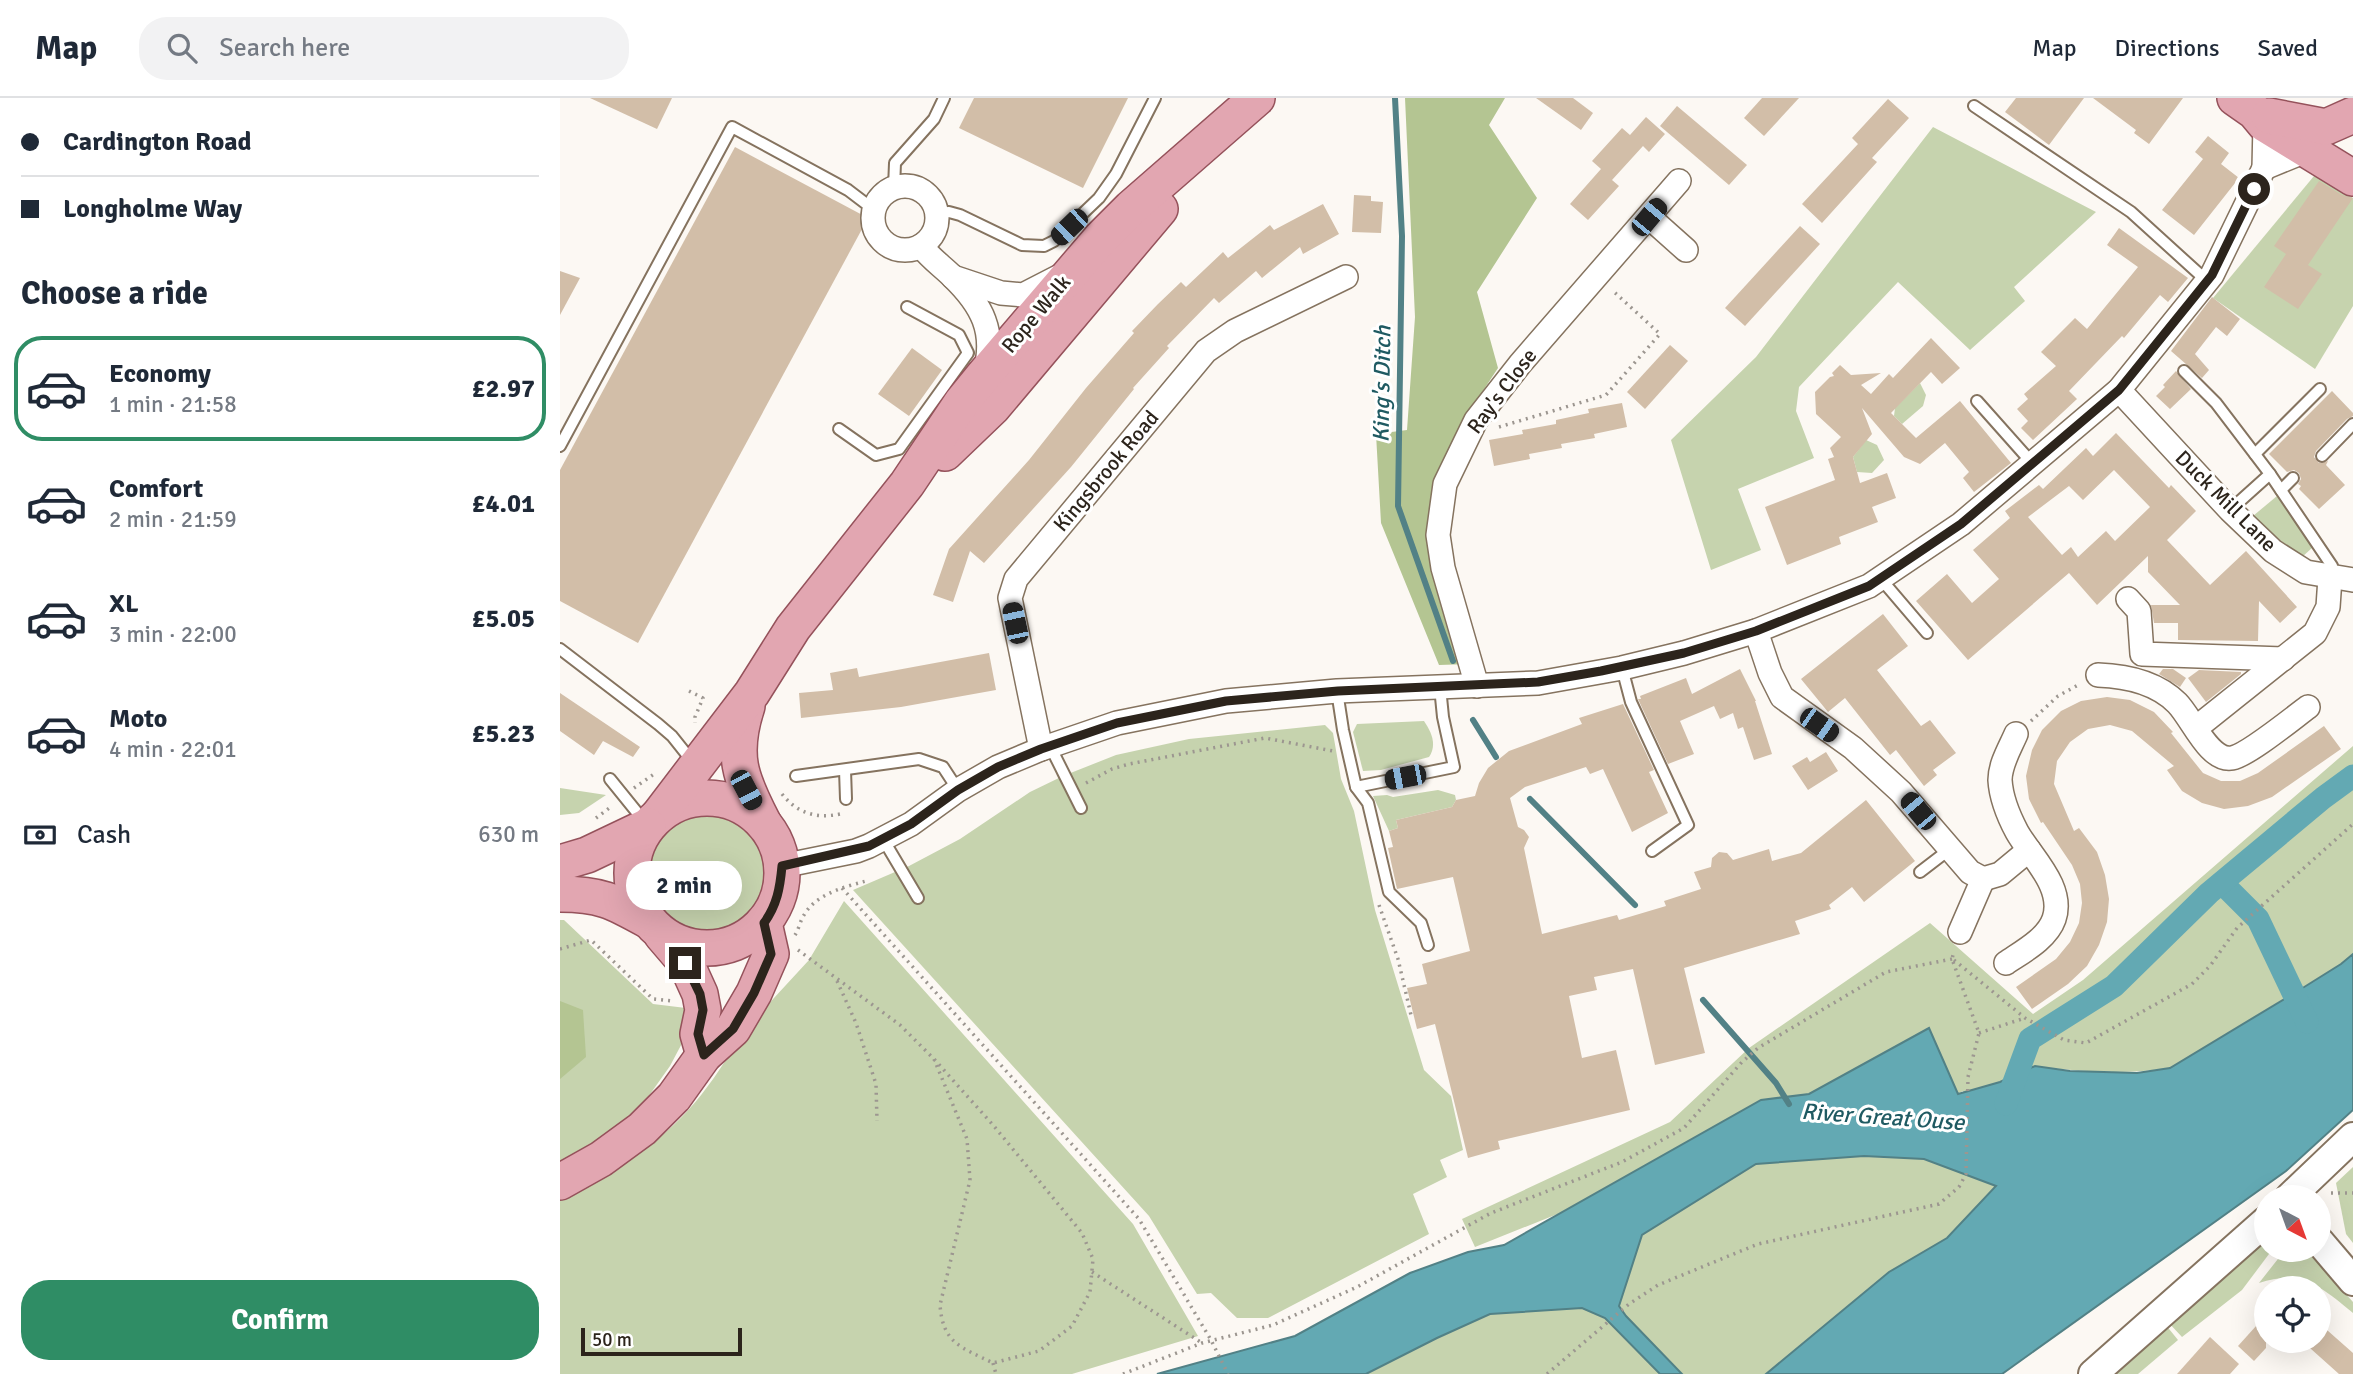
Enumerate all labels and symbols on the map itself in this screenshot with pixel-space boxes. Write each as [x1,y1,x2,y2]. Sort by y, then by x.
route start [2238,173,2270,205]
car [1628,194,1671,240]
car [1047,205,1092,249]
street label: Rope Walk [996,269,1076,358]
water label: King's Ditch [1366,324,1398,443]
street label: Ray's Close [1462,343,1542,439]
street label: Kingsbrook Road [1048,405,1164,537]
street label: Duck Mill Lane [2170,445,2282,557]
car [1001,600,1030,646]
car [1796,704,1843,746]
car [1383,763,1428,791]
car [727,767,766,813]
car [1897,788,1940,834]
callout: 2 min [627,862,743,910]
route end [669,947,701,979]
water label: River Great Ouse [1801,1097,1967,1137]
north arrow [2254,1185,2331,1262]
scale bar [581,1325,742,1357]

